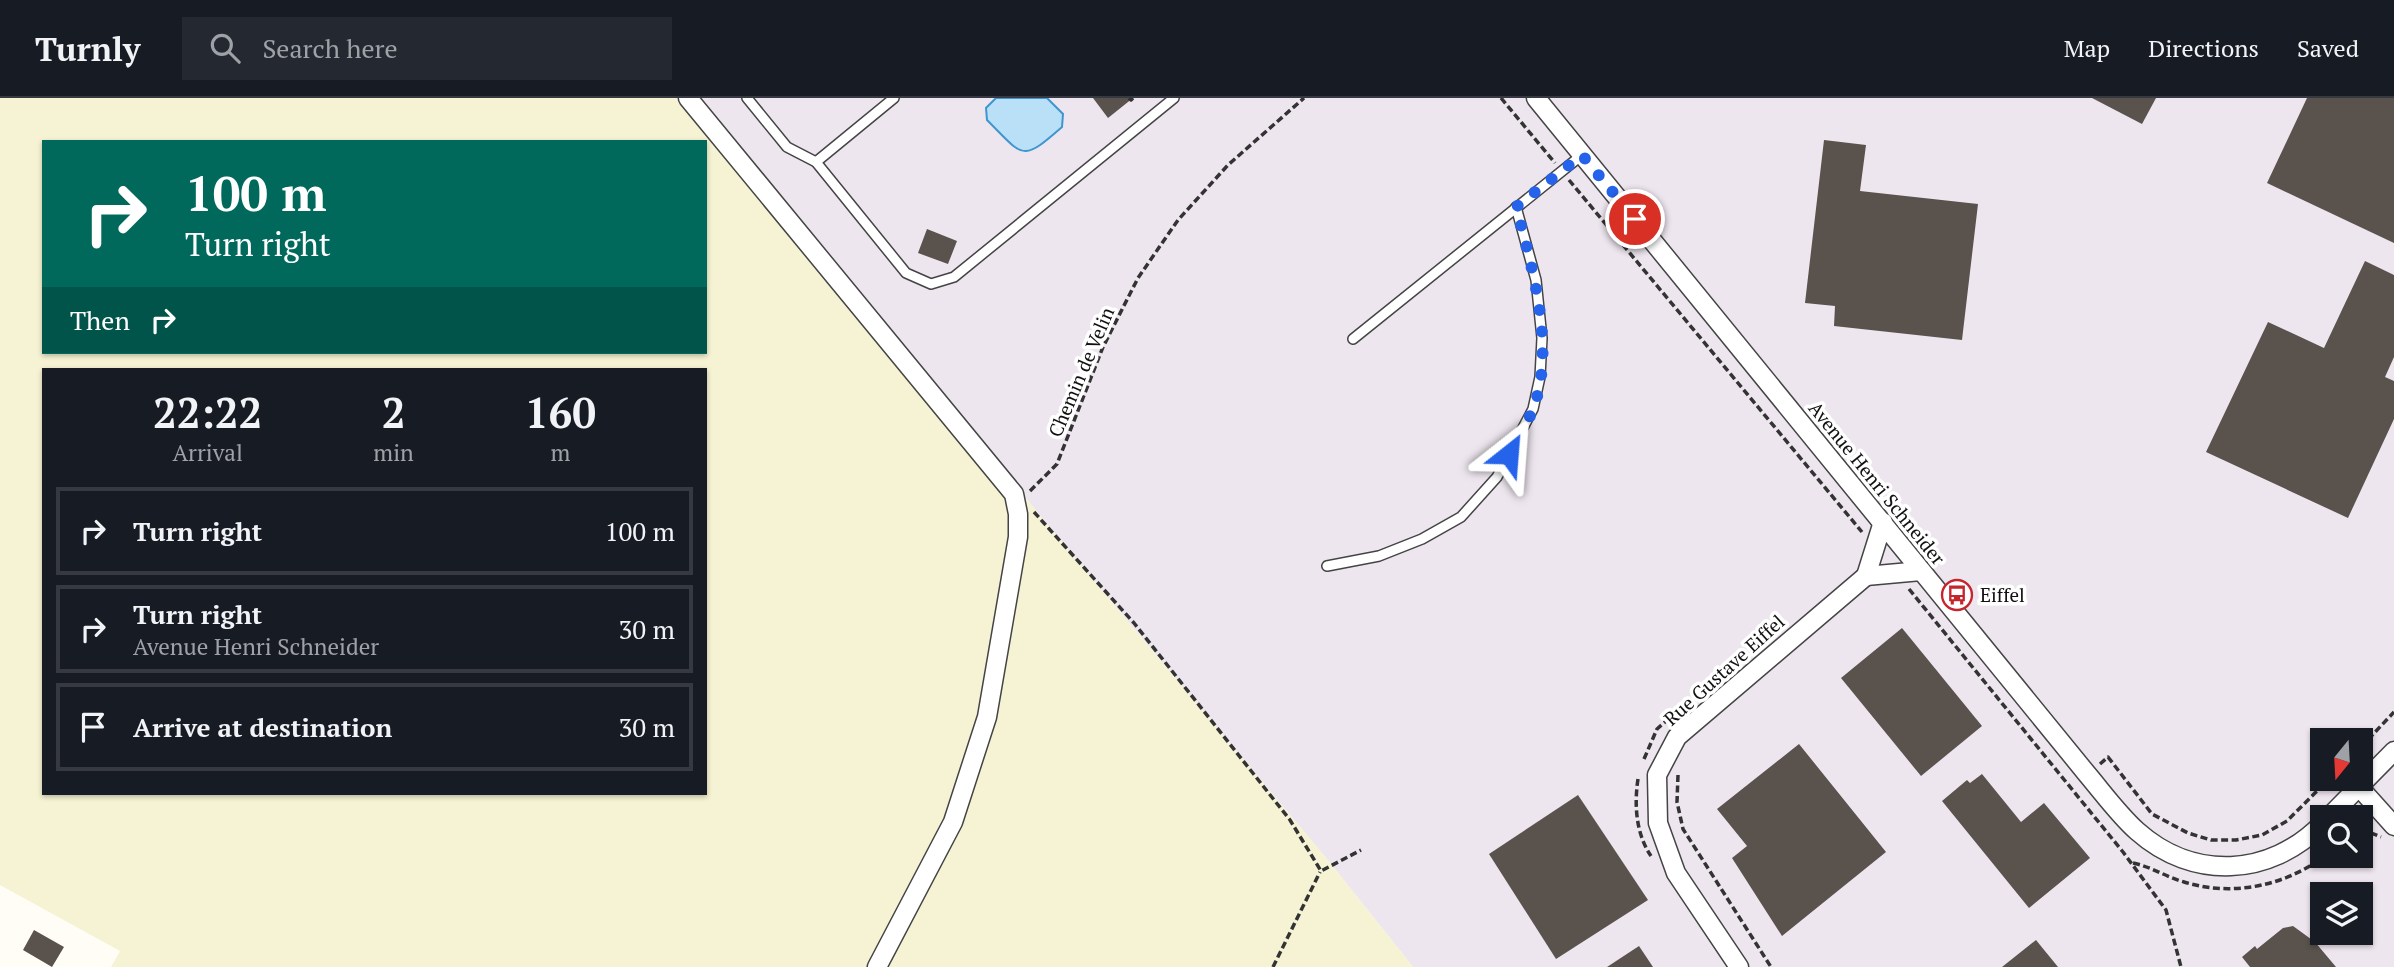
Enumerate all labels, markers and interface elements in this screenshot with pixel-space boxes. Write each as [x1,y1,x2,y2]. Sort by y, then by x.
search box [182,17,672,80]
text: Turnly [35,27,140,70]
icon: search [206,29,244,67]
text: Search here [262,31,398,65]
text: Map [2064,32,2110,64]
text: Directions [2148,32,2259,64]
text: Saved [2297,32,2359,64]
text: 100 m [185,160,327,225]
icon: right [70,168,161,259]
pin [1605,189,1665,249]
icon: arrive [1616,200,1654,238]
text: Turn right [185,223,331,265]
icon: right [144,301,182,339]
text: Then [70,303,130,337]
street label: Chemin de Velin [1042,303,1119,441]
text: 22:22 [153,384,262,440]
text: 2 [382,384,405,440]
text: 160 [525,384,596,440]
street label: Avenue Henri Schneider [1804,396,1952,570]
position arrow [1472,417,1546,491]
text: Arrival [172,437,243,468]
text: min [373,437,414,468]
text: m [550,437,570,468]
icon: right [74,512,112,550]
text: Turn right [133,514,262,548]
text: 100 m [605,514,675,548]
bus stop icon: Eiffel [1940,578,1974,612]
place label: Eiffel [1980,582,2025,607]
text: Turn right [133,597,262,631]
street label: Rue Gustave Eiffel [1658,609,1789,731]
icon: right [74,610,112,648]
text: 30 m [619,612,675,646]
text: Avenue Henri Schneider [133,631,379,662]
icon: arrive [74,708,112,746]
text: Arrive at destination [133,710,392,744]
text: 30 m [619,710,675,744]
north arrow [2310,728,2373,791]
map controls [2310,728,2373,945]
button: search [2310,805,2373,868]
button: layers [2310,882,2373,945]

